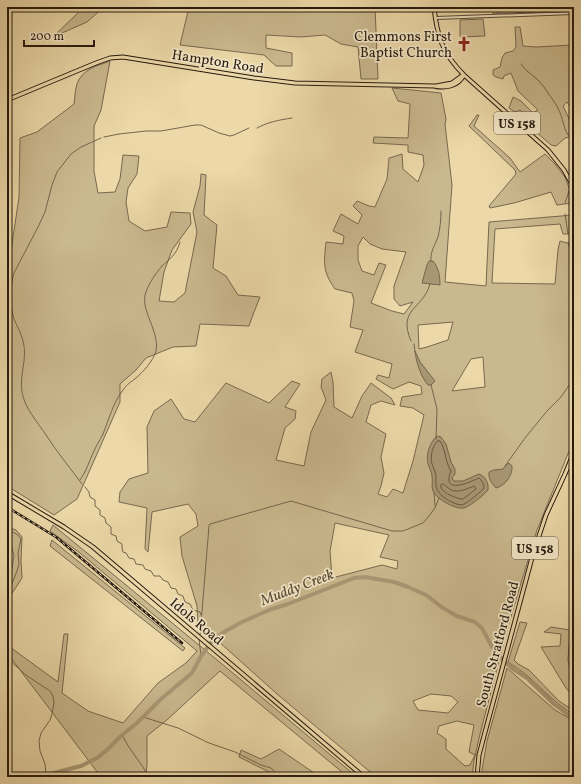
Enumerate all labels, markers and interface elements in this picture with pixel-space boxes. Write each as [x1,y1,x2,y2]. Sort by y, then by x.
scale bar [24,22,94,48]
place label: Clemmons First Baptist Church [354,28,452,63]
text: 200 m [30,29,64,45]
church icon: Clemmons First Baptist Church [455,35,473,53]
street label: Hampton Road [170,46,265,79]
road number: US 158 [494,112,540,134]
road number: US 158 [512,537,558,559]
water label: Muddy Creek [257,565,337,612]
street label: South Stratford Road [472,579,524,710]
street label: Idols Road [165,594,227,650]

